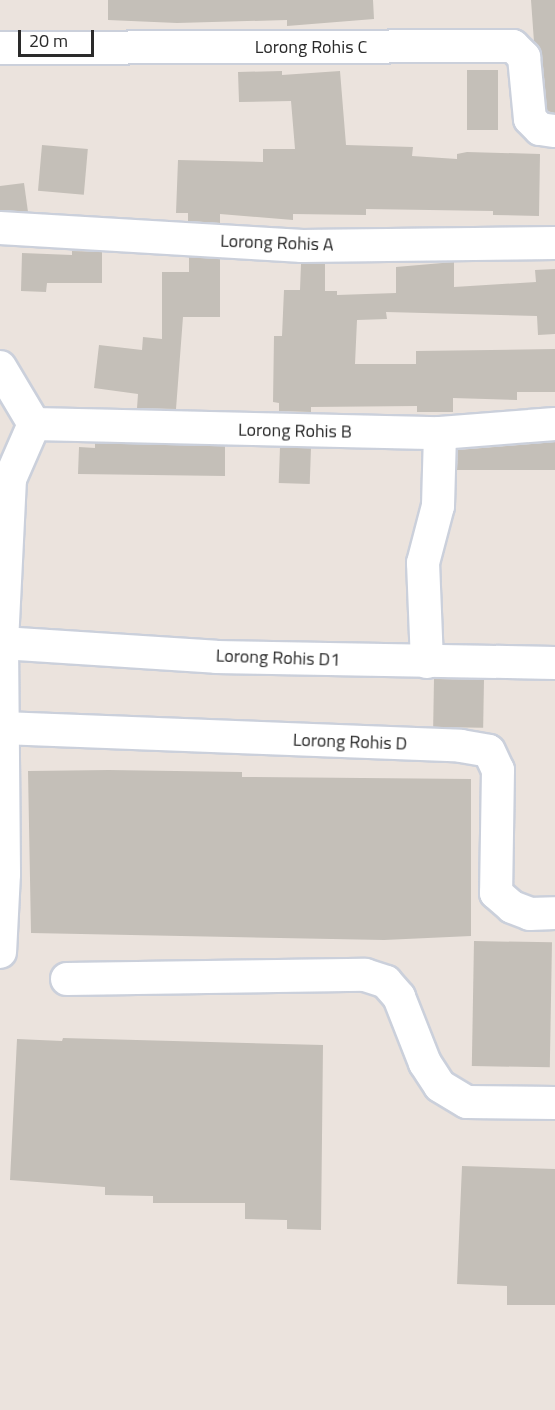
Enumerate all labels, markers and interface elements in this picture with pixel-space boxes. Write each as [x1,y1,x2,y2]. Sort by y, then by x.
scale bar [21,18,98,56]
text: 20 m [29,27,68,54]
street label: Lorong Rohis C [255,36,367,58]
street label: Lorong Rohis A [220,230,334,256]
street label: Lorong Rohis B [238,419,352,443]
street label: Lorong Rohis D1 [215,645,341,671]
street label: Lorong Rohis D [292,729,408,755]

